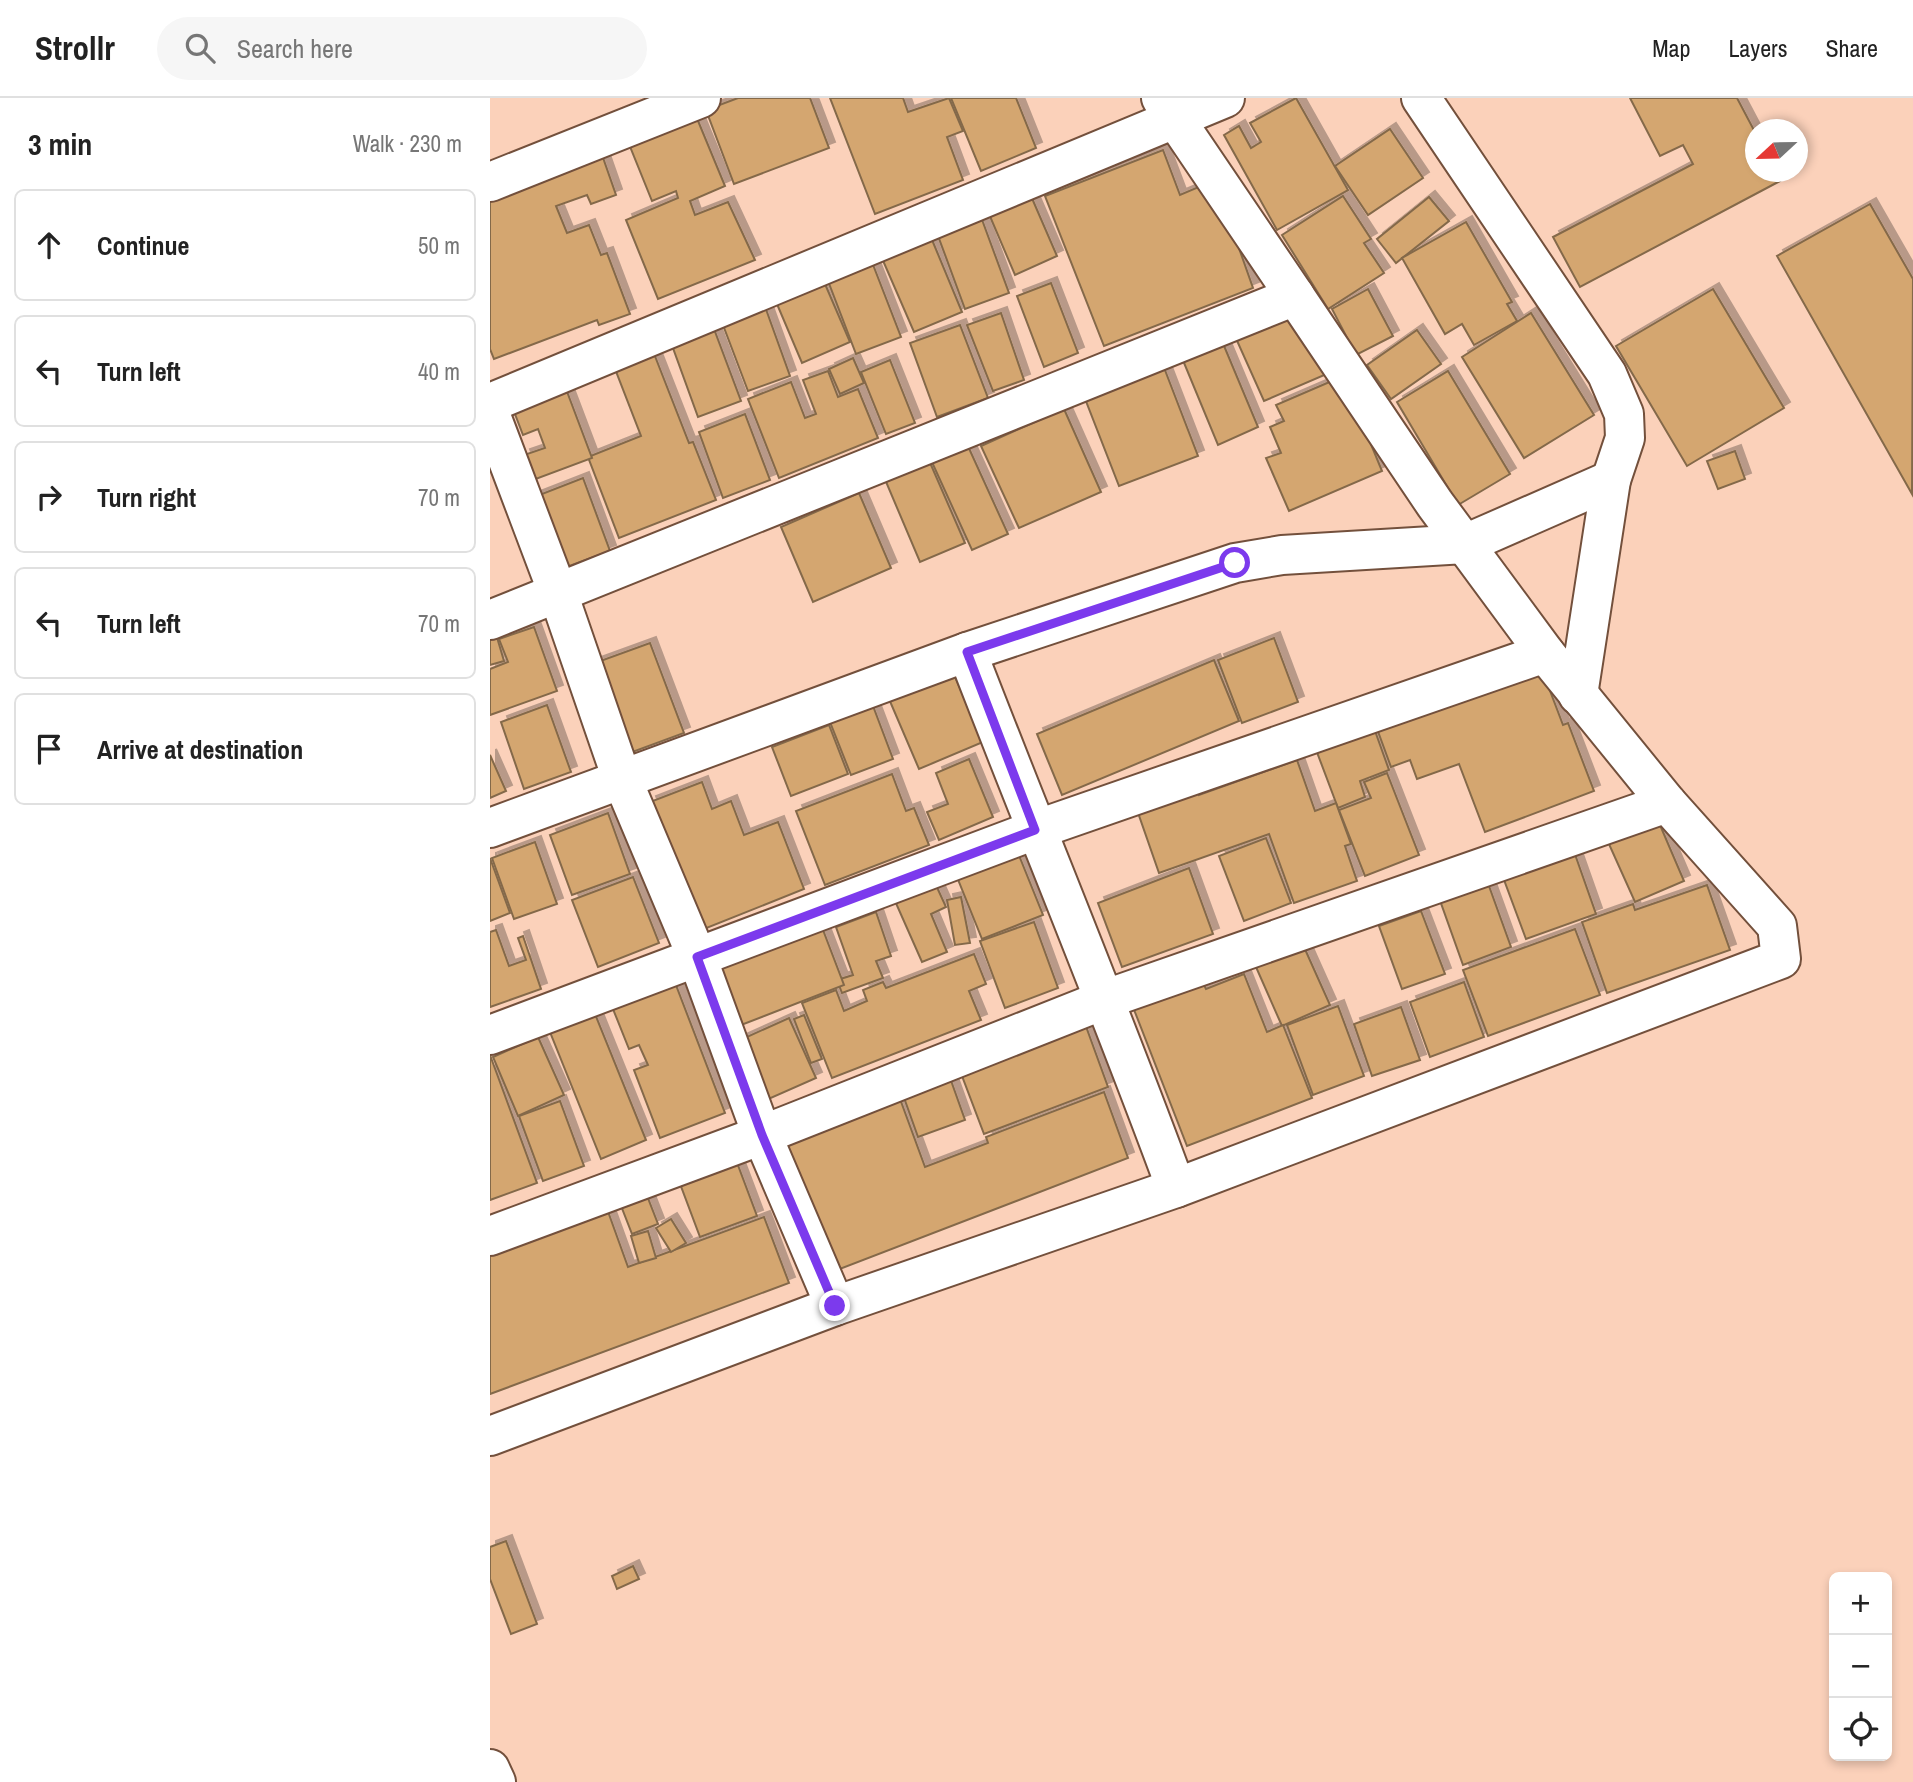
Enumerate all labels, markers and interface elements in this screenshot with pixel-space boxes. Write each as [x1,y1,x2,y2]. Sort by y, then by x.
search box [157,17,647,80]
text: Strollr [35,26,115,70]
icon: search [181,29,219,67]
text: Search here [237,31,353,66]
text: Map [1652,32,1690,64]
text: Layers [1728,32,1787,64]
text: Share [1825,32,1878,64]
north arrow [1745,119,1808,182]
text: 3 min [28,124,92,164]
text: Walk · 230 m [353,128,462,159]
icon: ahead [30,226,68,264]
text: Continue [97,228,189,263]
text: 50 m [418,230,460,261]
icon: left [30,352,68,390]
text: Turn left [97,354,181,389]
text: 40 m [418,356,460,387]
icon: right [30,478,68,516]
text: Turn right [97,480,196,515]
text: 70 m [418,482,460,513]
route start [1219,547,1250,578]
icon: left [30,604,68,642]
text: Turn left [97,606,181,641]
text: 70 m [418,608,460,639]
icon: arrive [30,730,68,768]
text: Arrive at destination [97,732,303,767]
route end [819,1290,850,1321]
map controls [1829,1572,1892,1761]
button: + [1829,1572,1892,1635]
button: − [1829,1635,1892,1698]
button: locate [1829,1698,1892,1761]

